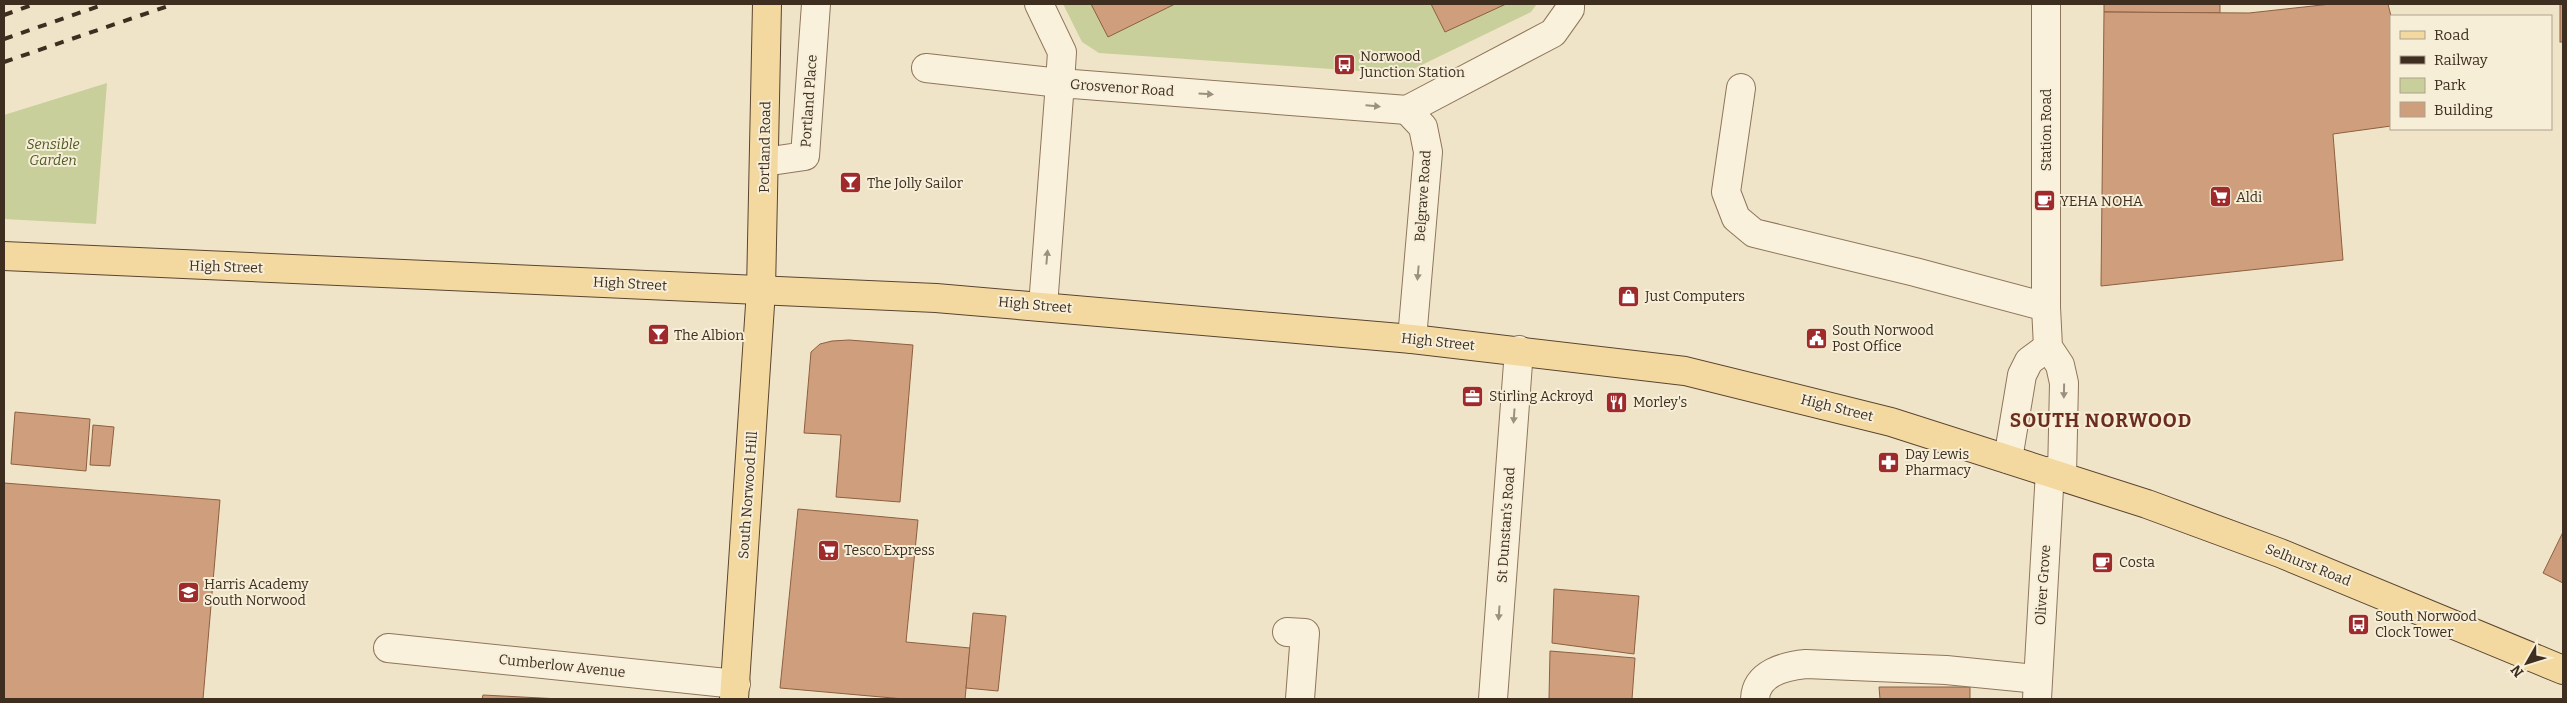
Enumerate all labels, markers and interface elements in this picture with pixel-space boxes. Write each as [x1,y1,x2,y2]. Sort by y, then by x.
legend [2390,15,2552,130]
text: Road [2434,26,2469,44]
place label: Norwood Junction Station [1359,48,1465,81]
text: Railway [2434,51,2488,69]
bus stop icon: Norwood Junction Station [1332,52,1356,76]
street label: Portland Place [797,54,821,148]
street label: Grosvenor Road [1069,76,1175,100]
text: Park [2434,76,2466,94]
street label: Station Road [2038,89,2055,171]
one-way arrow [1198,90,1214,98]
street label: Portland Road [756,101,774,193]
text: Building [2434,101,2493,119]
one-way arrow [1365,102,1381,110]
park label: Sensible Garden [27,136,80,169]
street label: Belgrave Road [1411,150,1435,242]
bar icon: The Jolly Sailor [839,171,863,195]
place label: The Jolly Sailor [867,175,963,192]
supermarket icon: Aldi [2208,185,2232,209]
cafe icon: YEHA NOHA [2032,189,2056,213]
place label: Aldi [2236,189,2262,206]
place label: YEHA NOHA [2060,193,2143,210]
one-way arrow [1043,249,1051,265]
street label: High Street [189,257,263,277]
one-way arrow [1413,266,1421,282]
street label: High Street [593,274,667,294]
shop icon: Just Computers [1617,284,1641,308]
place label: Just Computers [1644,288,1745,305]
street label: High Street [997,293,1073,317]
place label: South Norwood Post Office [1832,322,1934,355]
bar icon: The Albion [646,323,670,347]
public building icon: South Norwood Post Office [1804,326,1828,350]
place label: The Albion [674,327,744,344]
street label: High Street [1400,330,1476,354]
one-way arrow [2060,383,2068,399]
office icon: Stirling Ackroyd [1461,384,1485,408]
place label: Stirling Ackroyd [1489,388,1593,405]
restaurant icon: Morley's [1605,390,1629,414]
street label: High Street [1799,391,1875,425]
place label: Morley's [1633,394,1687,411]
one-way arrow [1510,409,1518,425]
district label: SOUTH NORWOOD [2010,409,2192,432]
street label: South Norwood Hill [735,431,761,559]
place label: Day Lewis Pharmacy [1905,446,1971,479]
pharmacy icon: Day Lewis Pharmacy [1877,450,1901,474]
street label: St Dunstan's Road [1493,467,1519,583]
supermarket icon: Tesco Express [816,538,840,562]
street label: Selhurst Road [2263,540,2353,590]
place label: Tesco Express [844,542,935,559]
street label: Oliver Grove [2032,544,2054,626]
cafe icon: Costa [2091,550,2115,574]
place label: Costa [2119,554,2155,571]
place label: Harris Academy South Norwood [204,576,309,609]
school or university icon: Harris Academy South Norwood [176,580,200,604]
one-way arrow [1495,606,1503,622]
place label: South Norwood Clock Tower [2375,608,2477,641]
bus stop icon: South Norwood Clock Tower [2347,612,2371,636]
north arrow [2502,638,2552,688]
street label: Cumberlow Avenue [498,651,626,681]
text: N [2507,661,2527,680]

